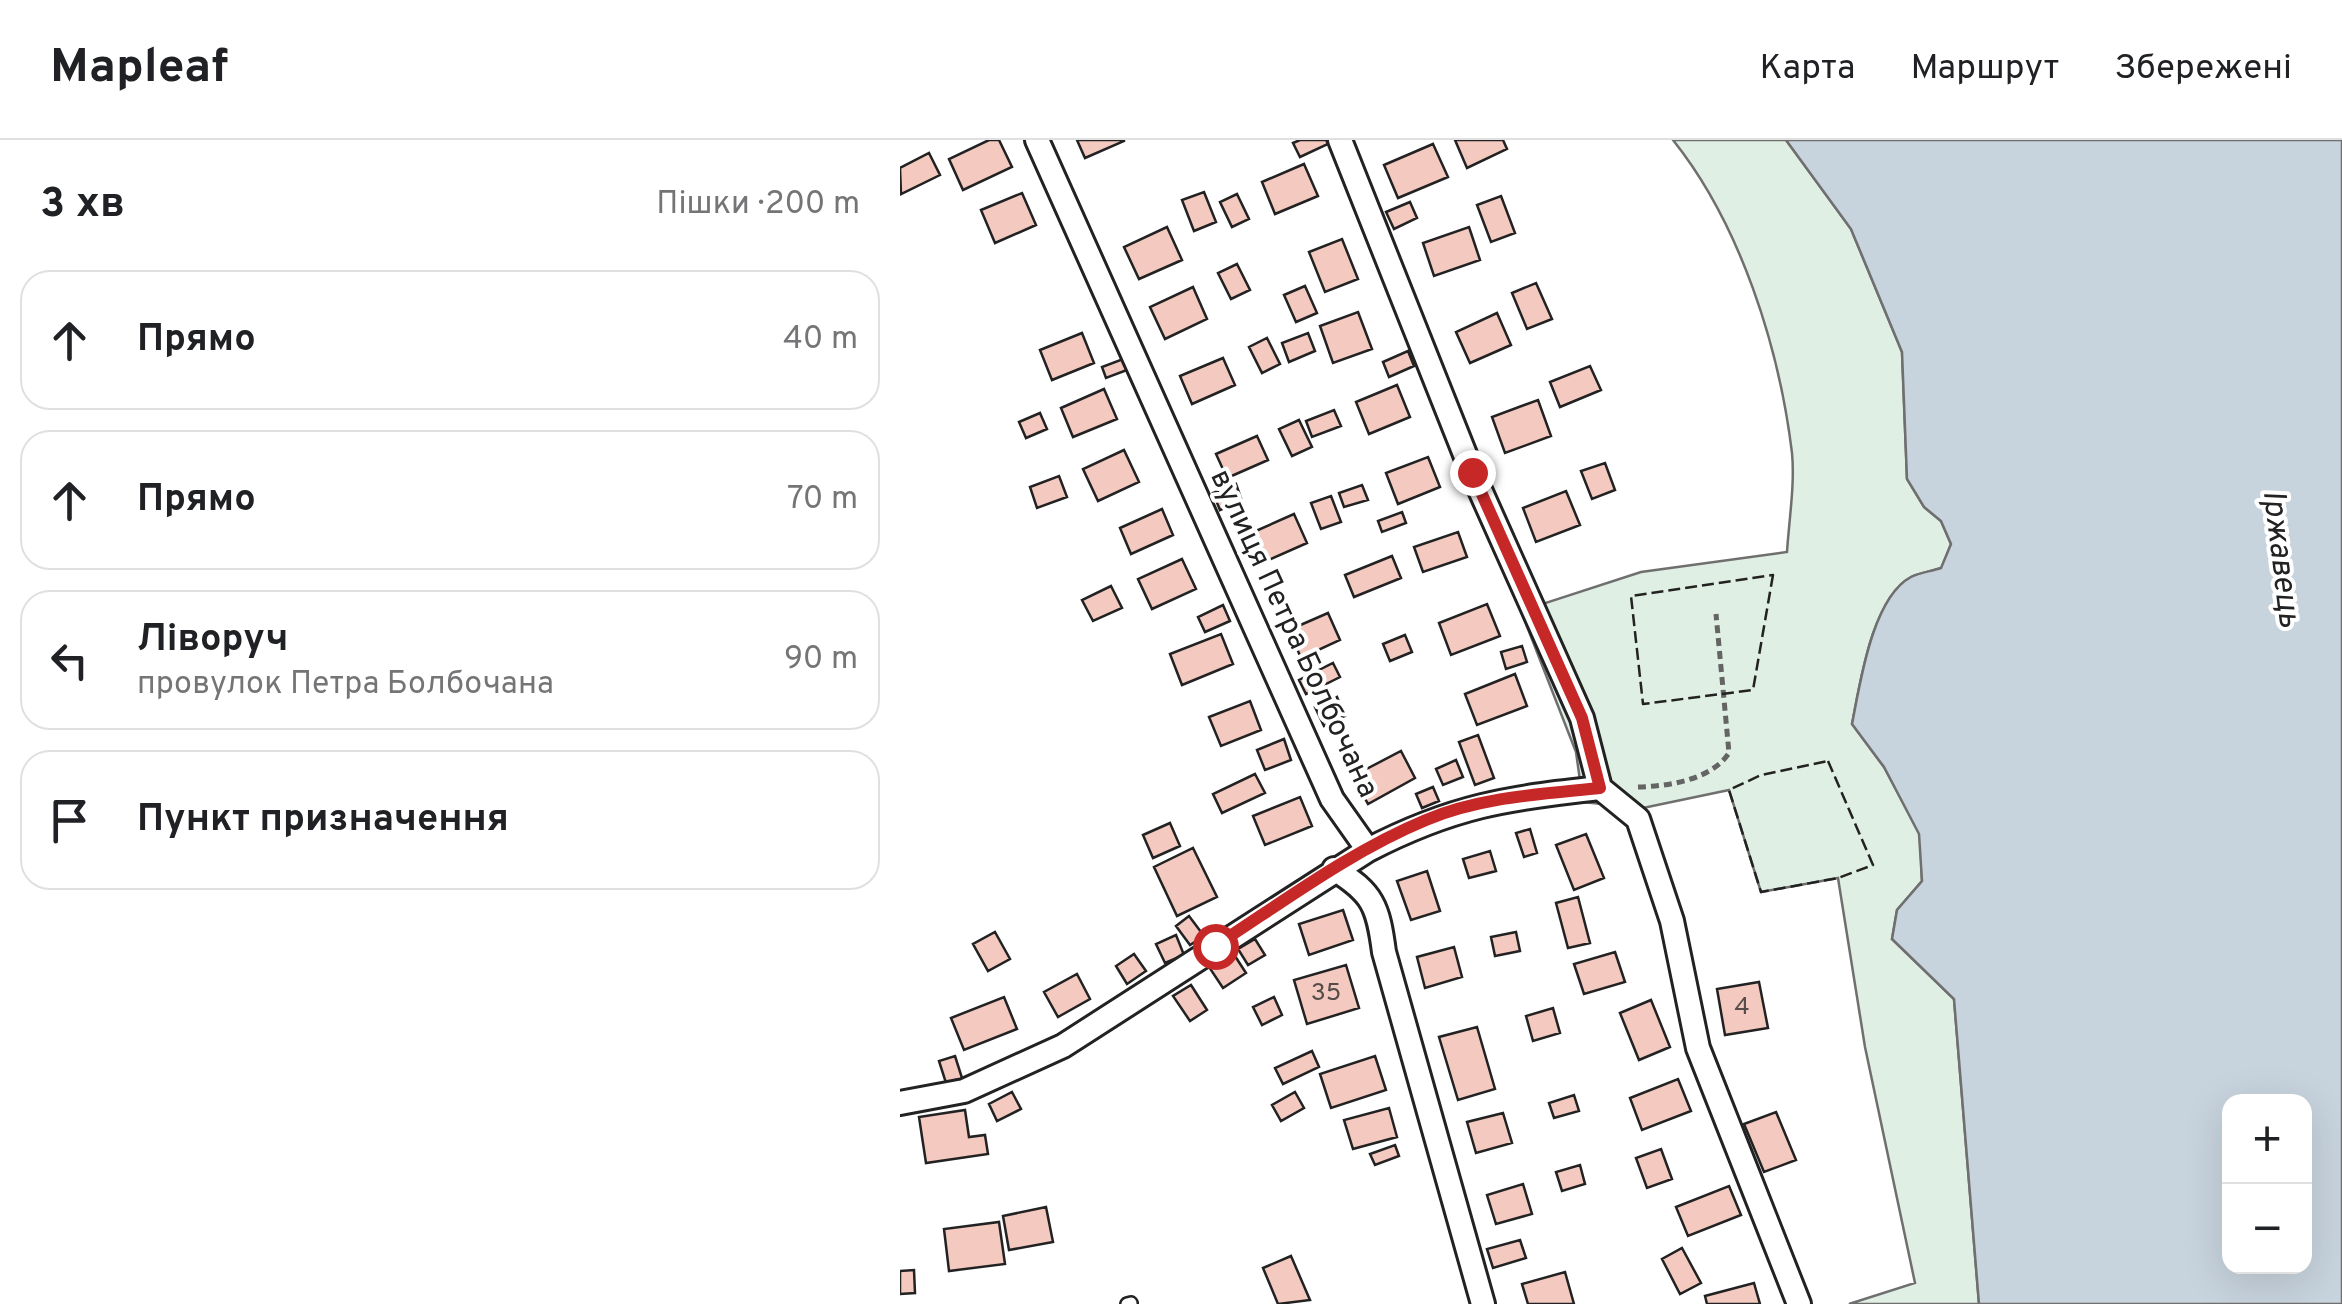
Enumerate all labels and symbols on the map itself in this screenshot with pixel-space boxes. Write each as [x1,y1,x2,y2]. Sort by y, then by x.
route end [1450,450,1496,496]
street label: вулиця Петра Болбочана [1201,464,1385,804]
water label: Іржавець [2252,488,2308,630]
route start [1193,924,1239,970]
house number: 35 [1311,978,1341,1010]
house number: 4 [1734,992,1750,1024]

